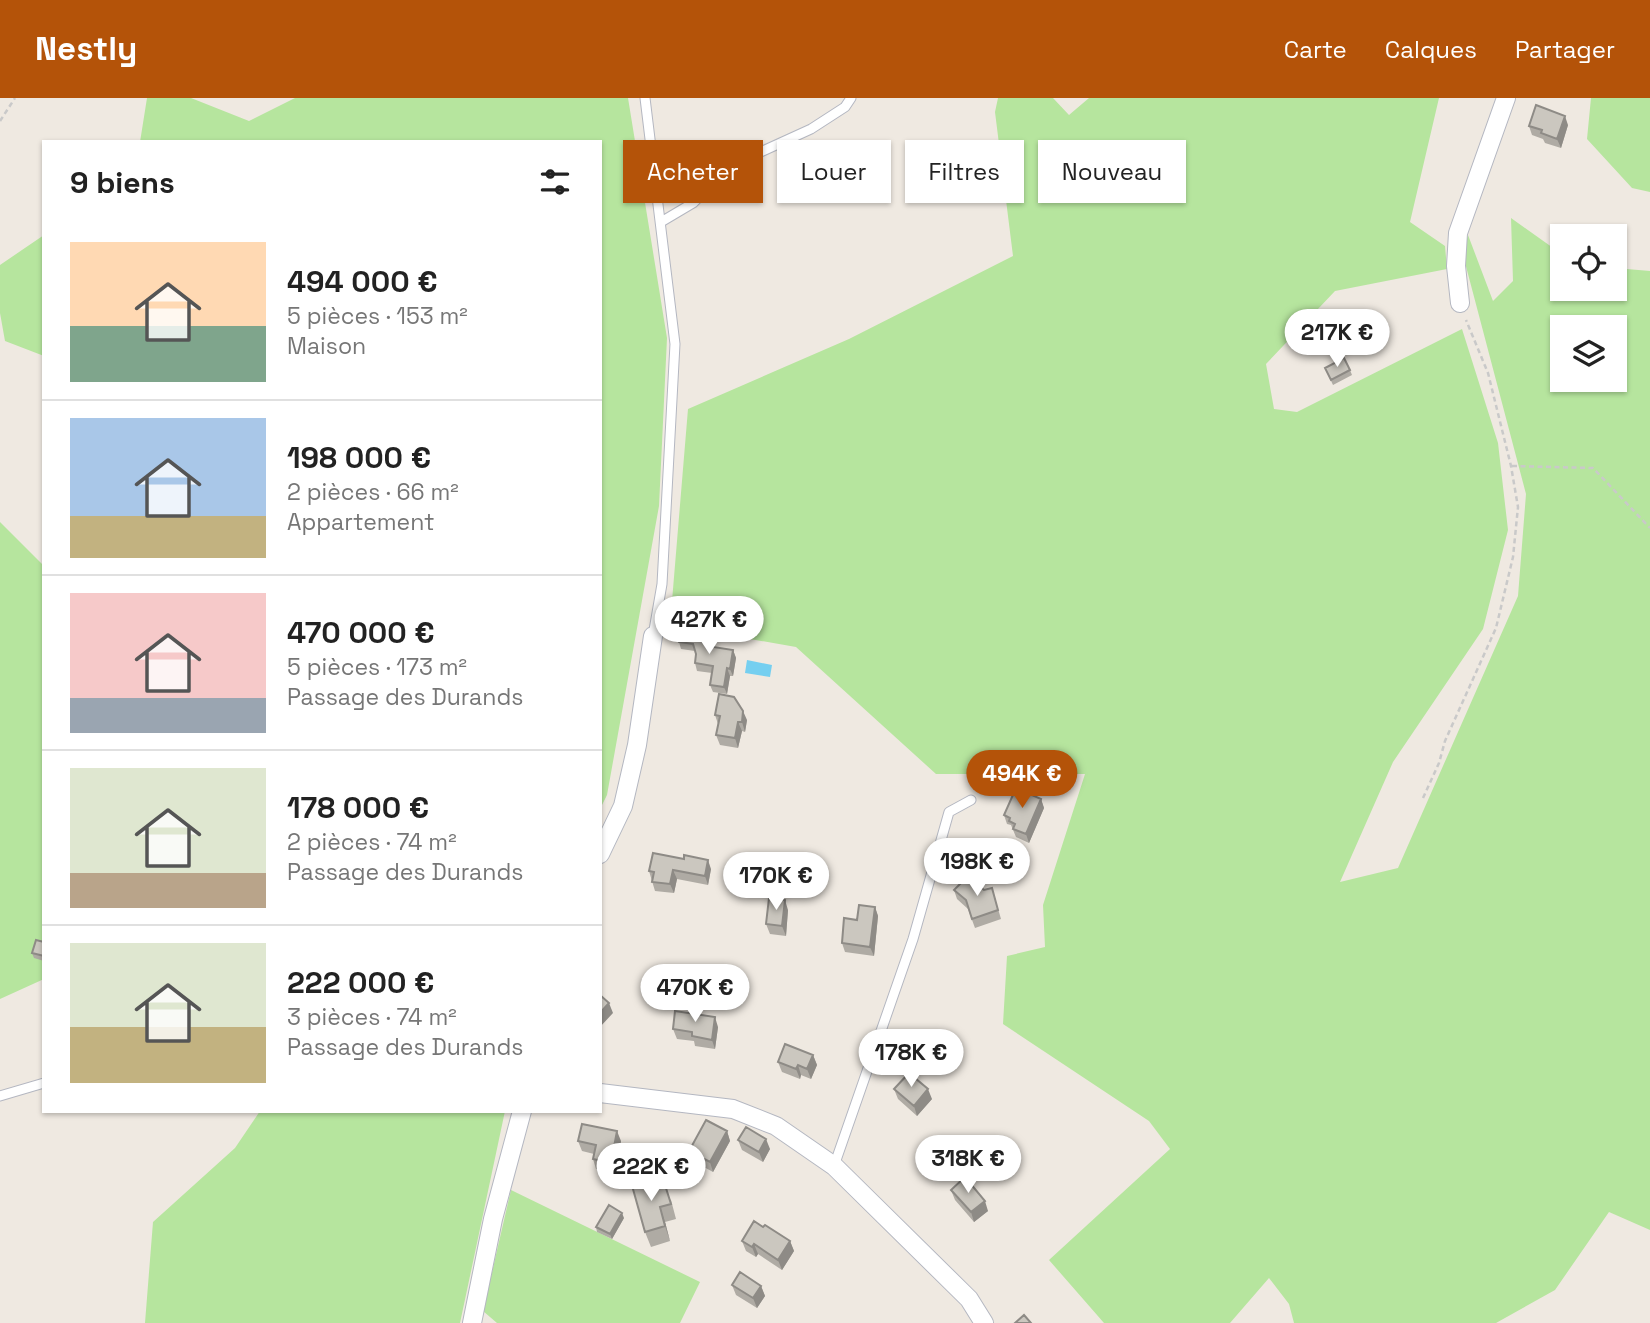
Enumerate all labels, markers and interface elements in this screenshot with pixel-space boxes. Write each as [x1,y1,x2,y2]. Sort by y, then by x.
text: Nestly [35,28,137,70]
text: Carte [1284,34,1347,65]
text: Calques [1385,34,1477,65]
text: Partager [1515,34,1615,65]
chip: Acheter [623,140,763,203]
chip: Louer [777,140,891,203]
chip: Filtres [905,140,1024,203]
chip: Nouveau [1038,140,1186,203]
text: 9 biens [70,163,175,202]
icon: filters [536,163,574,201]
map controls [1550,224,1627,392]
button: locate [1550,224,1627,301]
text: 494 000 € [287,262,438,301]
icon: home [126,270,210,354]
text: 5 pièces · 153 m² [287,301,468,331]
pin: 217K € [1280,310,1394,369]
button: layers [1550,315,1627,392]
text: 217K € [1301,317,1373,347]
text: Maison [287,331,366,361]
text: 198 000 € [287,438,431,477]
icon: home [126,446,210,530]
text: 2 pièces · 66 m² [287,477,459,507]
text: Appartement [287,507,435,537]
pin: 427K € [652,596,766,656]
text: 427K € [671,604,747,634]
text: 470 000 € [287,613,435,652]
icon: home [126,621,210,705]
text: 5 pièces · 173 m² [287,652,467,682]
text: Passage des Durands [287,682,523,712]
pin: 494K € [965,750,1079,810]
text: 494K € [982,758,1062,788]
text: 178 000 € [287,788,429,827]
icon: home [126,796,210,880]
text: 2 pièces · 74 m² [287,827,457,857]
pin: 198K € [920,838,1034,898]
text: 198K € [940,846,1014,876]
pin: 170K € [719,852,833,912]
text: Passage des Durands [287,857,523,887]
text: 170K € [739,860,813,890]
text: 222 000 € [287,963,434,1002]
pin: 470K € [638,964,752,1024]
icon: home [126,971,210,1055]
text: 470K € [656,972,734,1002]
text: 3 pièces · 74 m² [287,1002,457,1032]
pin: 178K € [854,1030,968,1089]
text: Passage des Durands [287,1032,523,1062]
text: 178K € [875,1037,947,1067]
pin: 318K € [911,1136,1025,1195]
text: 318K € [931,1143,1005,1173]
pin: 222K € [594,1144,708,1203]
text: 222K € [613,1151,689,1181]

